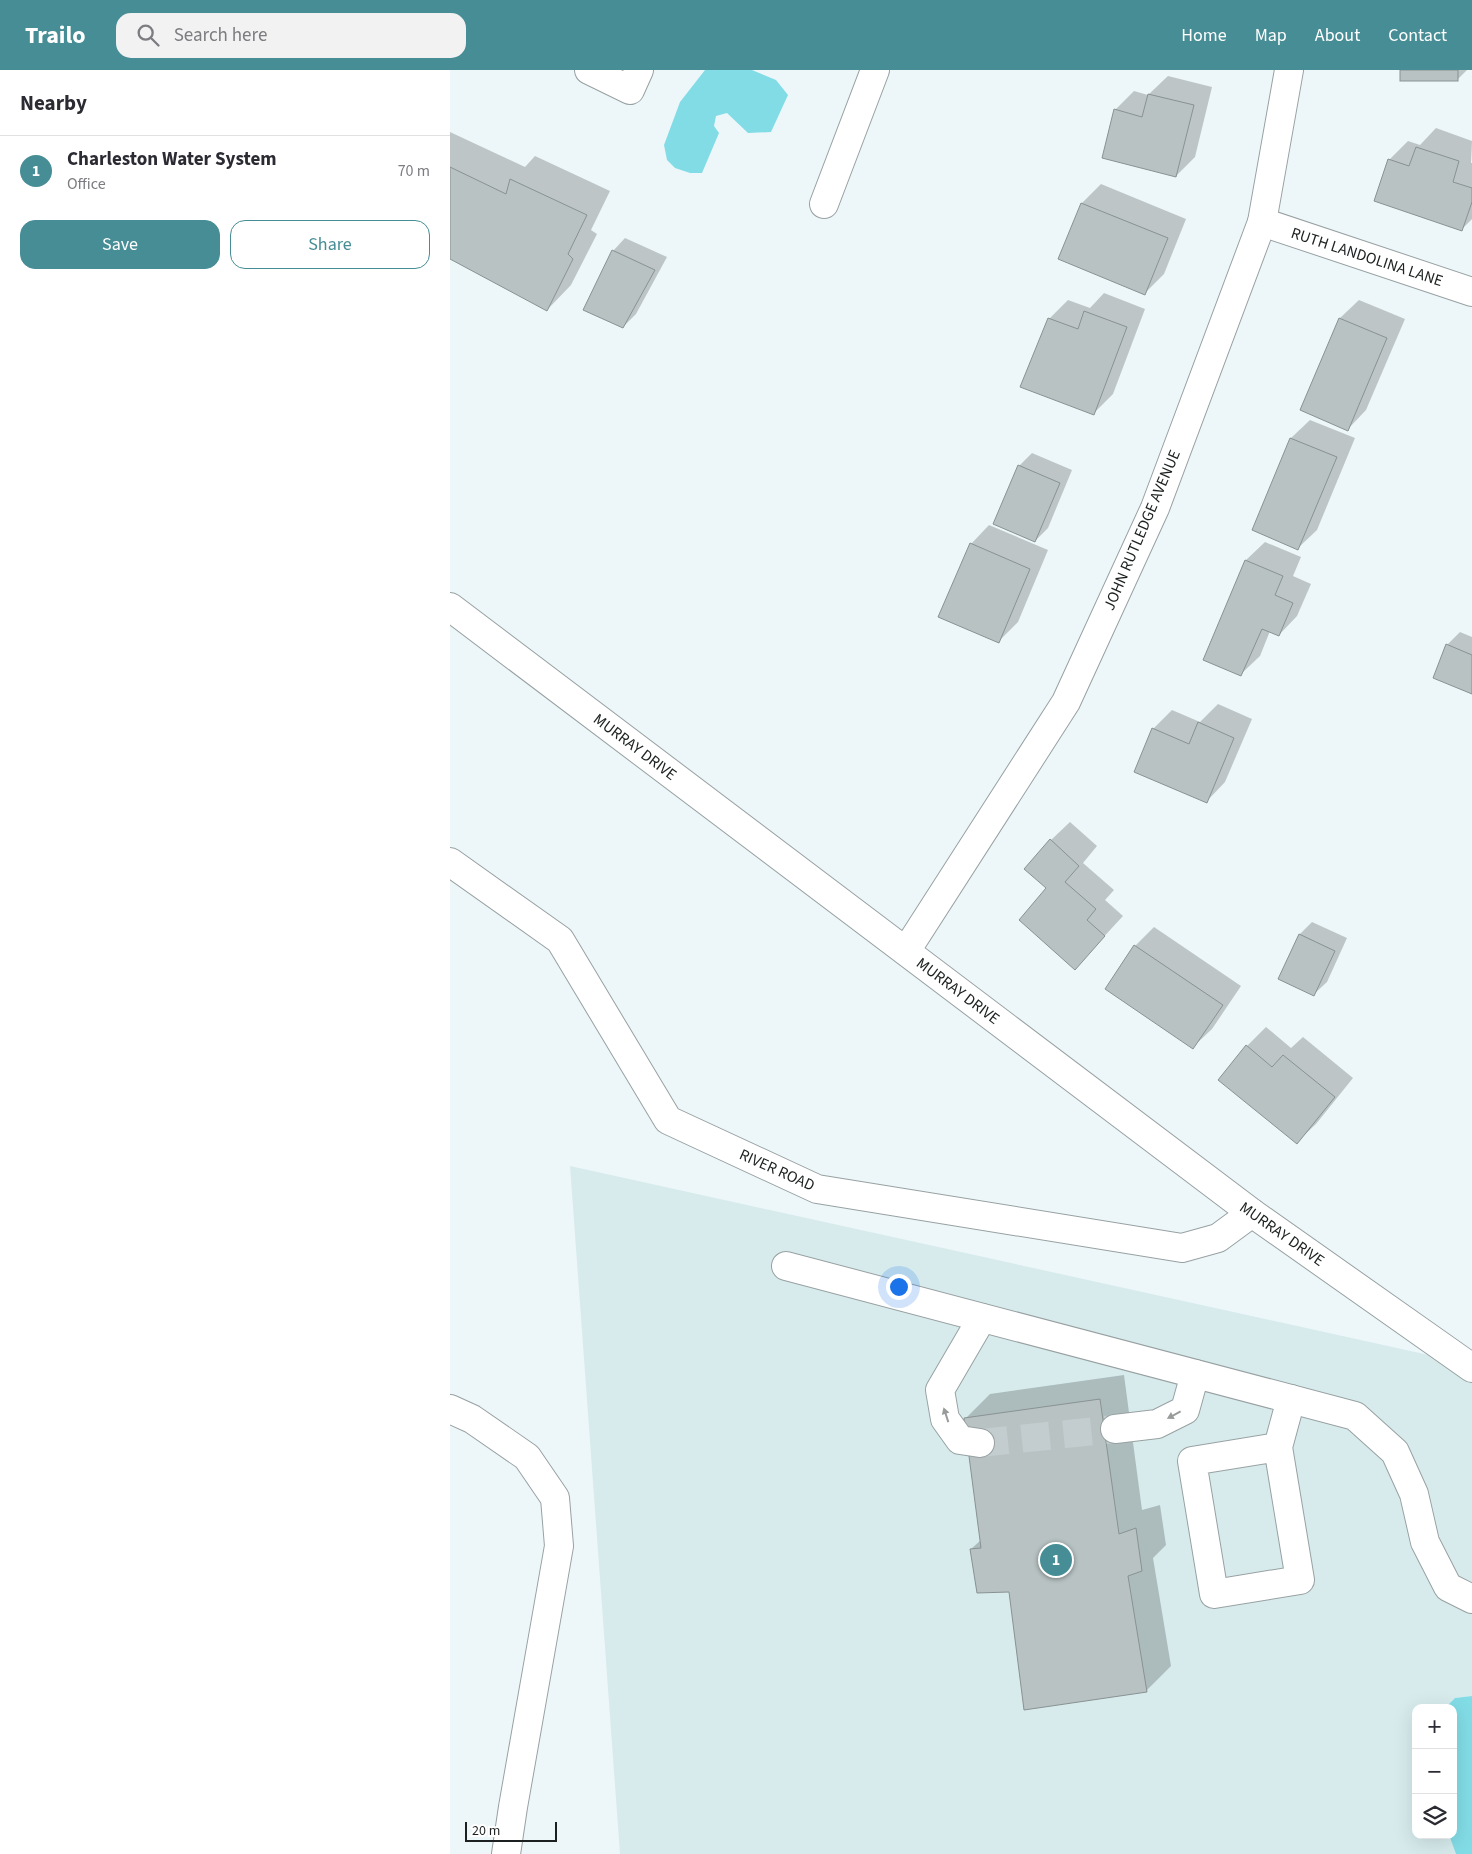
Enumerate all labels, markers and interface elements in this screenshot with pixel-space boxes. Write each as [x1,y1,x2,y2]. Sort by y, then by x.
search box [116,13,466,58]
text: Trailo [25,18,86,53]
icon: search [134,21,162,49]
text: Search here [174,22,267,49]
text: Home [1181,23,1227,48]
text: Map [1255,23,1287,48]
text: About [1315,23,1360,48]
text: Contact [1388,23,1447,48]
text: Nearby [20,88,87,118]
text: Charleston Water System [67,146,277,173]
text: 1 [32,160,40,182]
text: 70 m [398,160,430,182]
text: Office [67,173,106,195]
button: Save [20,220,220,269]
button: Share [230,220,430,269]
street label: RUTH LANDOLINA LANE [1288,222,1446,292]
street label: JOHN RUTLEDGE AVENUE [1098,447,1186,613]
street label: MURRAY DRIVE [589,708,681,786]
street label: MURRAY DRIVE [912,952,1004,1030]
street label: RIVER ROAD [736,1144,818,1196]
street label: MURRAY DRIVE [1235,1197,1329,1271]
your location [886,1274,912,1300]
one-way arrow [941,1407,949,1422]
one-way arrow [1167,1411,1181,1419]
pin: 1 [1040,1541,1072,1579]
map controls [1412,1704,1457,1839]
button: + [1412,1704,1457,1749]
button: − [1412,1749,1457,1794]
button: layers [1412,1794,1457,1839]
scale bar [465,1819,558,1842]
text: 20 m [472,1821,500,1841]

